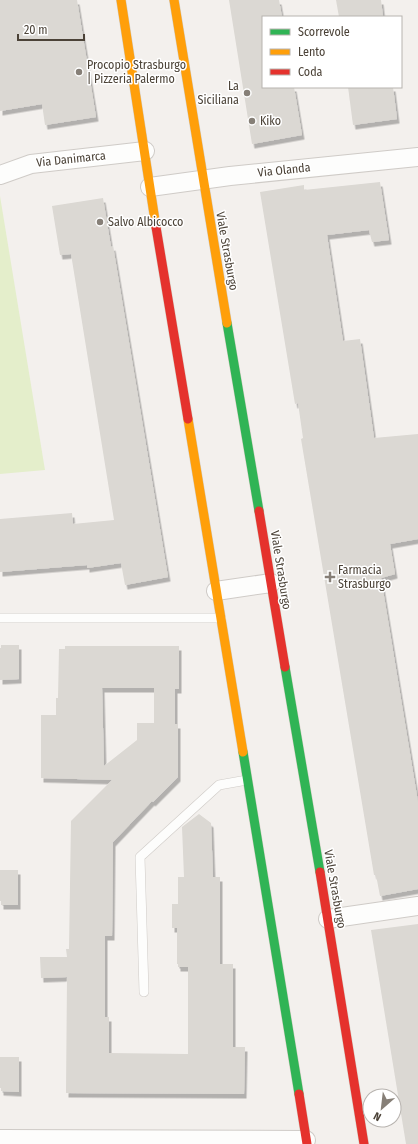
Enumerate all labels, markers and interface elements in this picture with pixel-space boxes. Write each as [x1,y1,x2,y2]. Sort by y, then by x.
scale bar [18,16,84,42]
legend [262,16,402,88]
text: 20 m [24,23,48,37]
text: Scorrevole [298,25,350,39]
text: Lento [298,45,325,59]
place label: Procopio Strasburgo | Pizzeria Palermo [87,58,186,86]
text: Coda [298,65,323,79]
marker: Procopio Strasburgo | Pizzeria Palermo [74,67,84,77]
place label: La Siciliana [198,79,239,107]
marker: La Siciliana [242,88,252,98]
place label: Kiko [260,114,281,128]
marker: Kiko [247,116,257,126]
street label: Via Danimarca [36,148,107,170]
street label: Via Olanda [257,160,311,180]
street label: Viale Strasburgo [213,210,241,292]
place label: Salvo Albicocco [108,215,183,229]
marker: Salvo Albicocco [95,217,105,227]
street label: Viale Strasburgo [268,529,294,611]
place label: Farmacia Strasburgo [338,563,391,591]
marker: Farmacia Strasburgo [325,572,335,582]
street label: Viale Strasburgo [321,848,349,930]
north arrow [362,1088,402,1128]
text: N [372,1109,384,1124]

